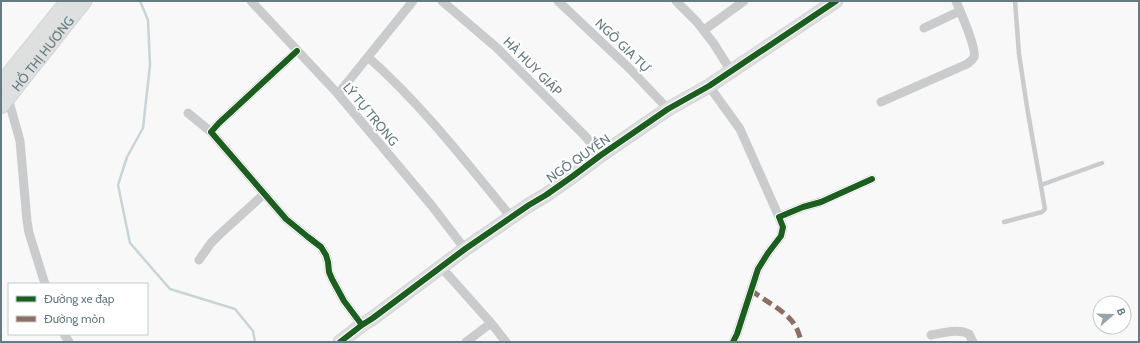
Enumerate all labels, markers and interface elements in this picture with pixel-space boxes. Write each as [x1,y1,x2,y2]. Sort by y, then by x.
street label: HỒ THỊ HƯƠNG [8,13,77,94]
street label: NGÔ GIA TỰ [592,15,655,76]
street label: HÀ HUY GIÁP [500,33,567,99]
street label: LÝ TỰ TRỌNG [340,79,403,149]
street label: NGÔ QUYỀN [543,129,613,186]
legend [8,283,148,335]
text: Đường xe đạp [44,291,115,306]
north arrow [1092,295,1132,335]
text: B [1114,306,1129,317]
text: Đường mòn [44,311,105,326]

